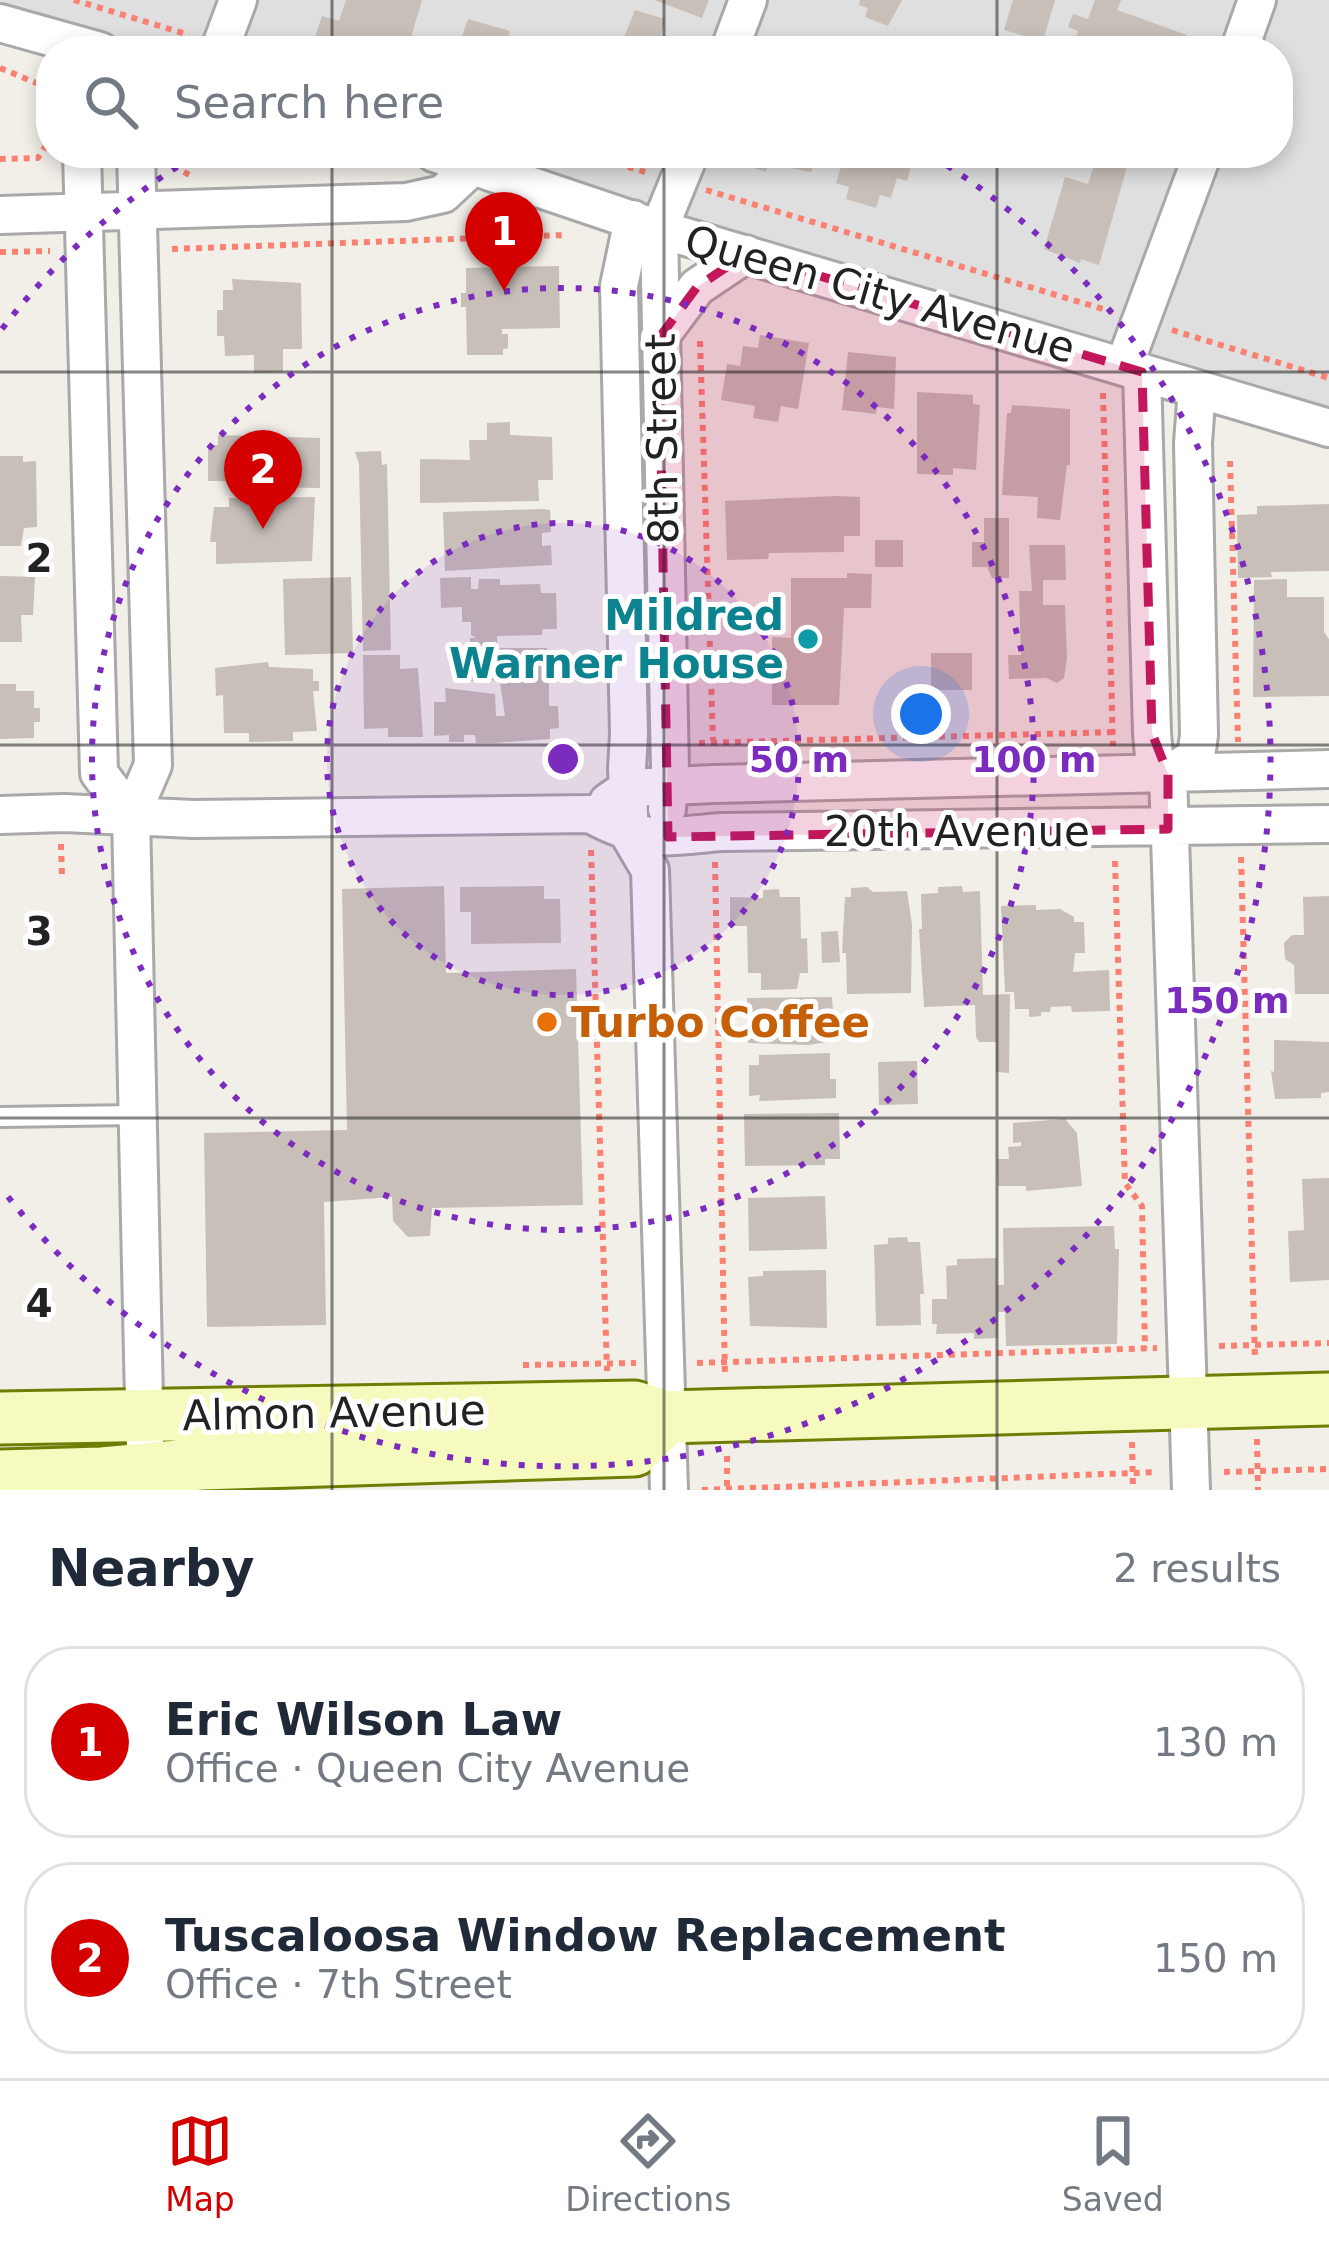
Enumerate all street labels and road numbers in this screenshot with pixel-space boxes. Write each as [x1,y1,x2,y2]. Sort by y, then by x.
street label: Queen City Avenue [680,215,1080,373]
street label: 8th Street [636,333,688,545]
street label: 20th Avenue [824,807,1090,856]
street label: Almon Avenue [182,1386,486,1440]

